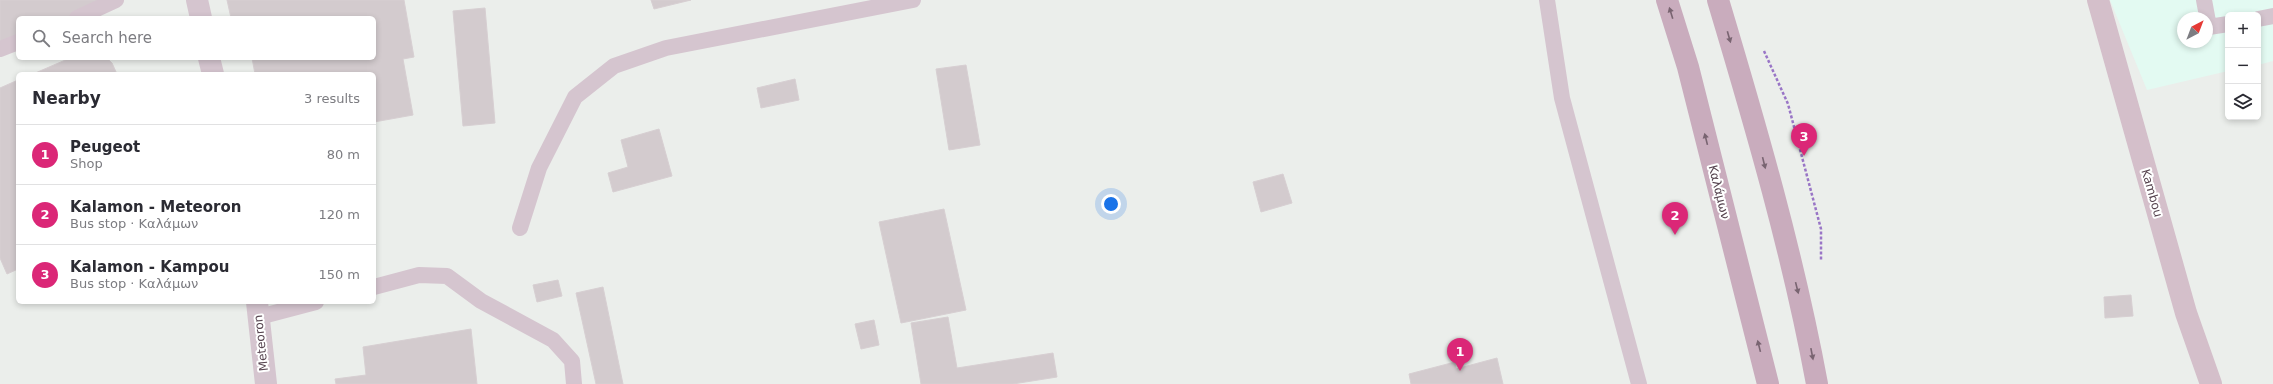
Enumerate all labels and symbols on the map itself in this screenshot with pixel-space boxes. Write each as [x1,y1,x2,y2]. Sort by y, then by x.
one-way arrow [1668,7,1674,19]
north arrow [2177,12,2213,48]
one-way arrow [1726,32,1732,44]
pin: 3 [1791,123,1817,156]
one-way arrow [1702,133,1708,145]
one-way arrow [1762,156,1768,169]
street label: Καλάμων [1706,164,1733,221]
street label: Kambou [2138,167,2166,219]
your location [1101,194,1121,214]
pin: 2 [1662,202,1688,235]
one-way arrow [1794,283,1800,295]
street label: Meteoron [251,314,271,372]
pin: 1 [1447,338,1473,371]
one-way arrow [1755,340,1761,352]
one-way arrow [1809,348,1815,361]

